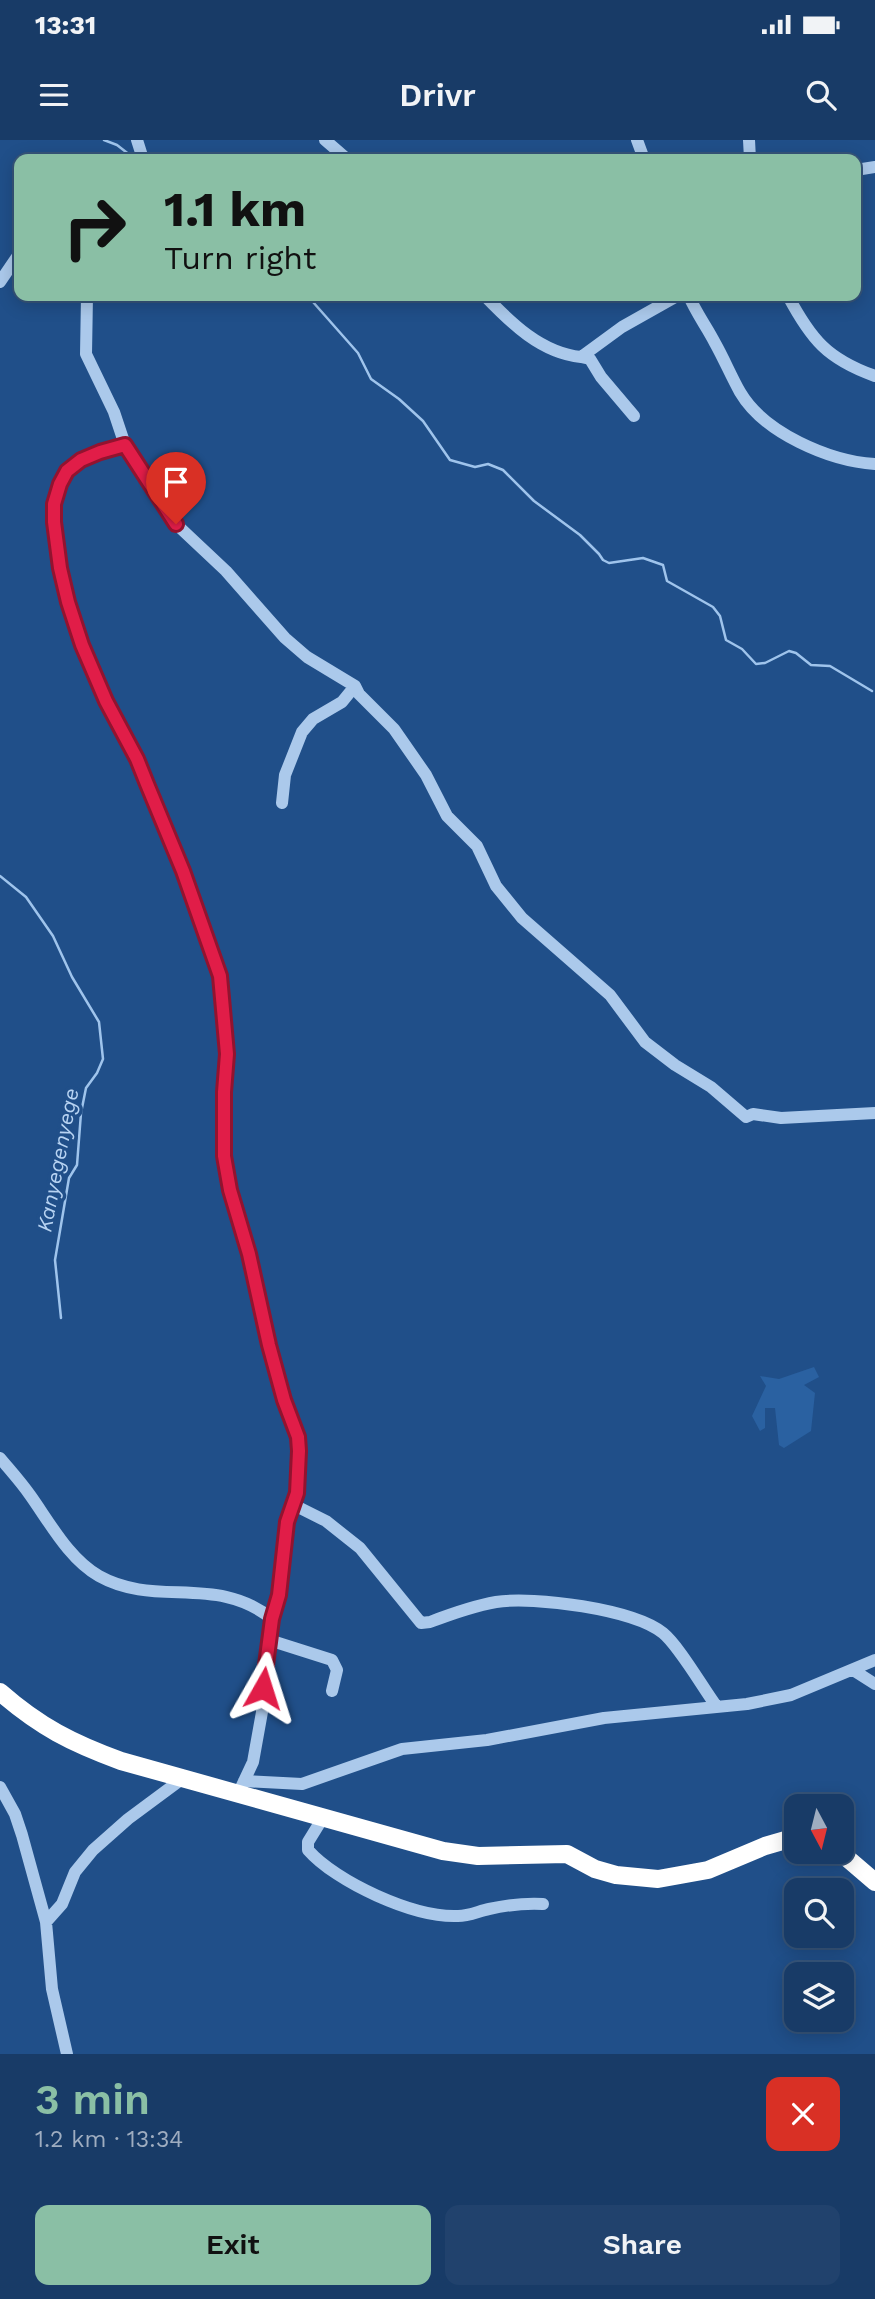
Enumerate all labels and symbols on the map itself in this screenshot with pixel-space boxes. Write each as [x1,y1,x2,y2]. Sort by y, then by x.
pin [146,452,206,524]
water label: Kanyegenyege [31,1086,84,1234]
position arrow [226,1651,300,1725]
north arrow [784,1794,854,1864]

